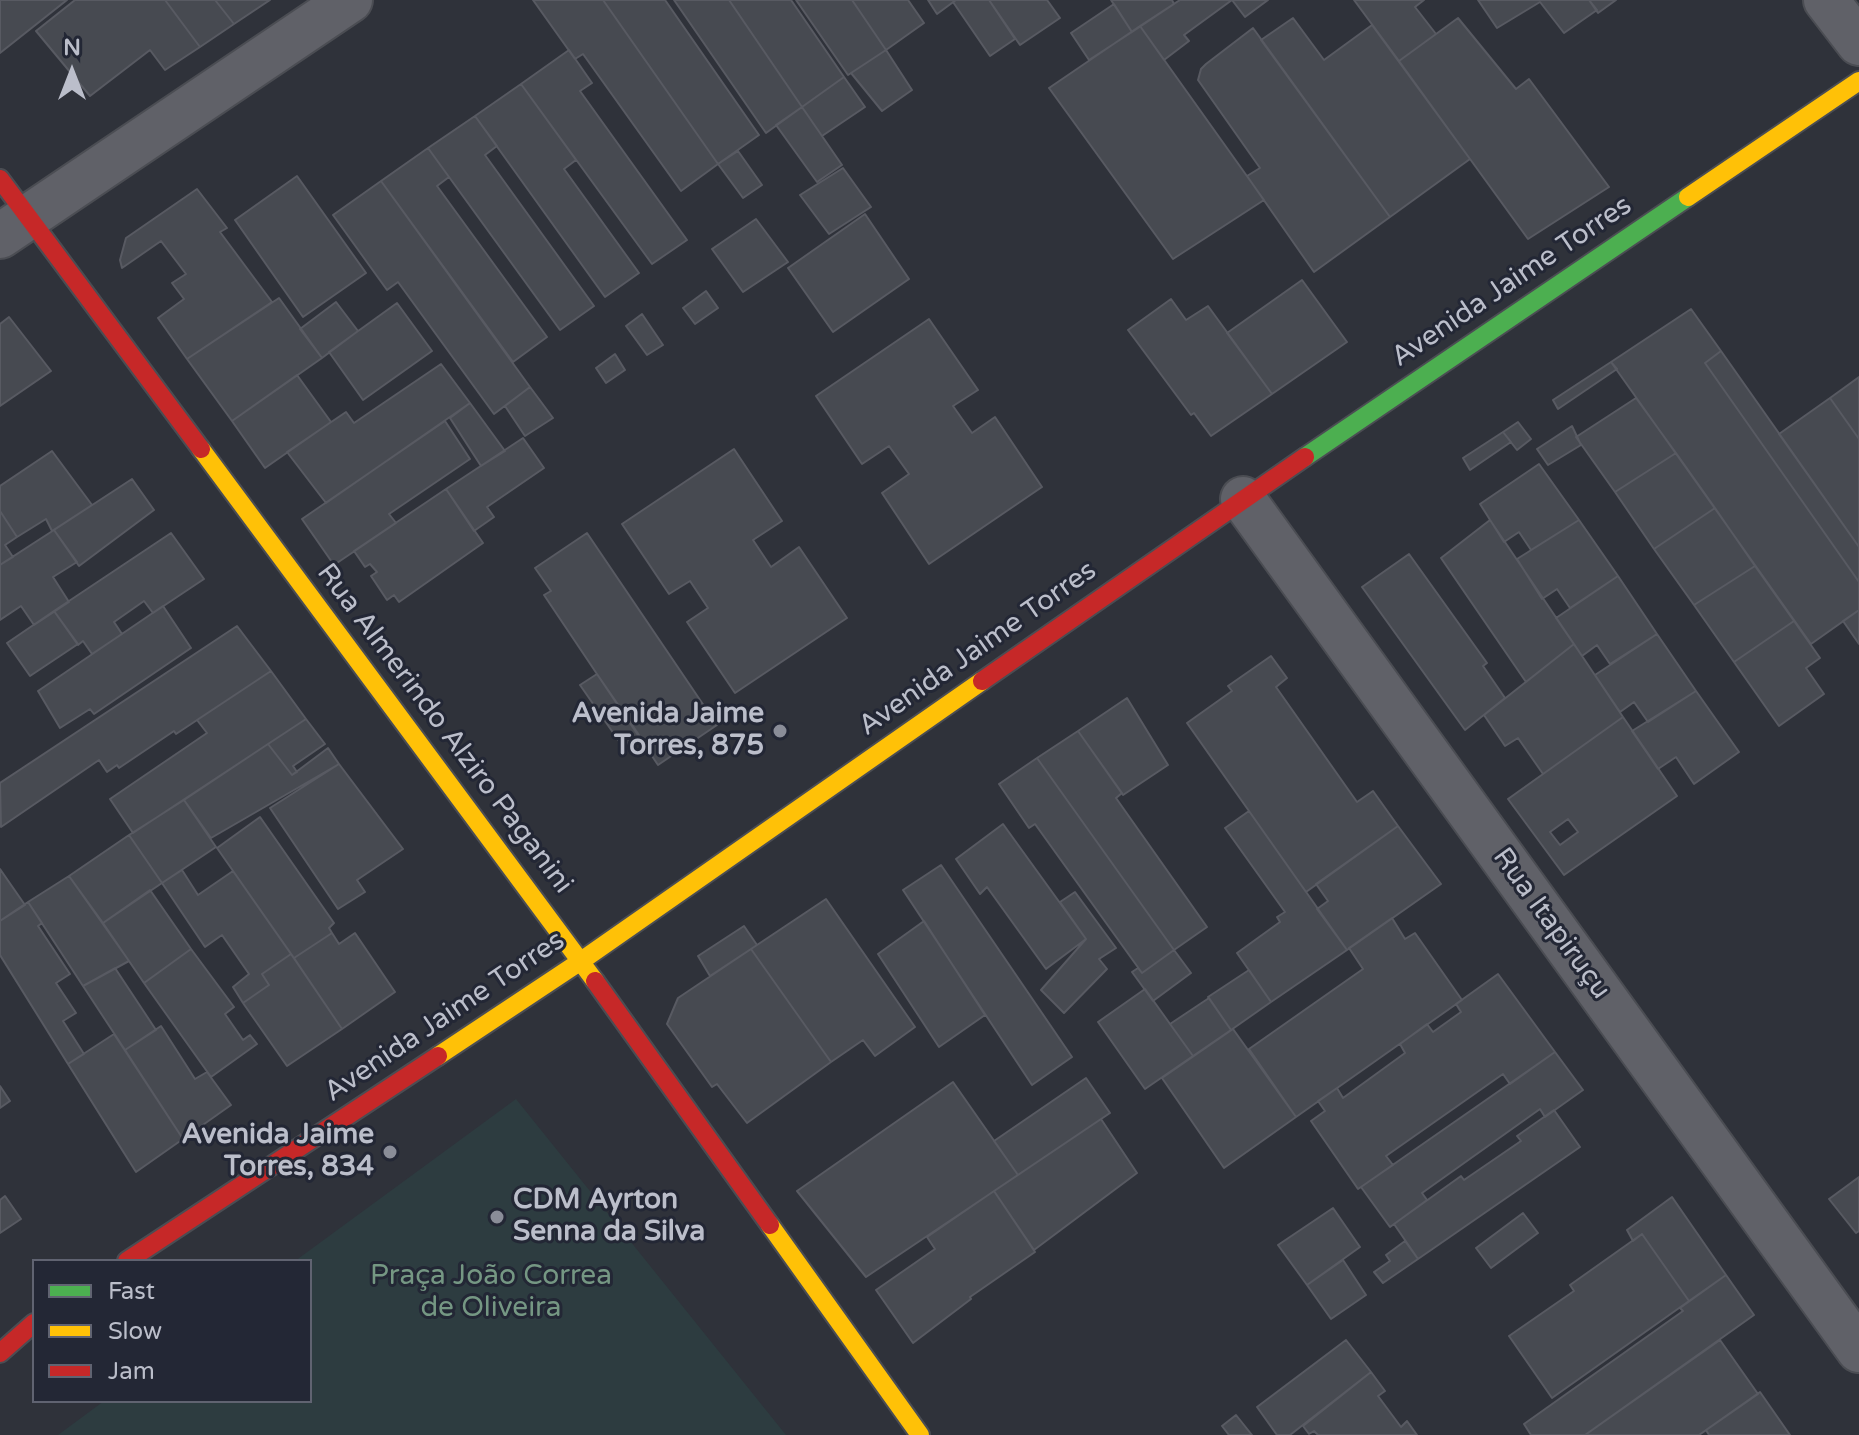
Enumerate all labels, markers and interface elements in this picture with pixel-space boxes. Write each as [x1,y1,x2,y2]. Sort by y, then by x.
north arrow [32,32,112,112]
text: N [63,35,81,61]
street label: Avenida Jaime Torres [1386,189,1638,375]
street label: Avenida Jaime Torres [853,554,1103,744]
street label: Rua Almerindo Alziro Paganini [309,557,579,901]
place label: Avenida Jaime Torres, 875 [572,698,764,764]
marker: Avenida Jaime Torres, 875 [771,722,789,740]
street label: Rua Itapiruçu [1485,842,1617,1006]
street label: Avenida Jaime Torres [319,924,571,1110]
place label: Avenida Jaime Torres, 834 [182,1119,374,1185]
marker: Avenida Jaime Torres, 834 [381,1143,399,1161]
place label: CDM Ayrton Senna da Silva [513,1184,705,1250]
marker: CDM Ayrton Senna da Silva [488,1208,506,1226]
legend [32,1259,312,1403]
park label: Praça João Correa de Oliveira [370,1260,612,1326]
text: Fast [108,1277,155,1306]
text: Slow [108,1317,162,1346]
text: Jam [108,1357,155,1386]

